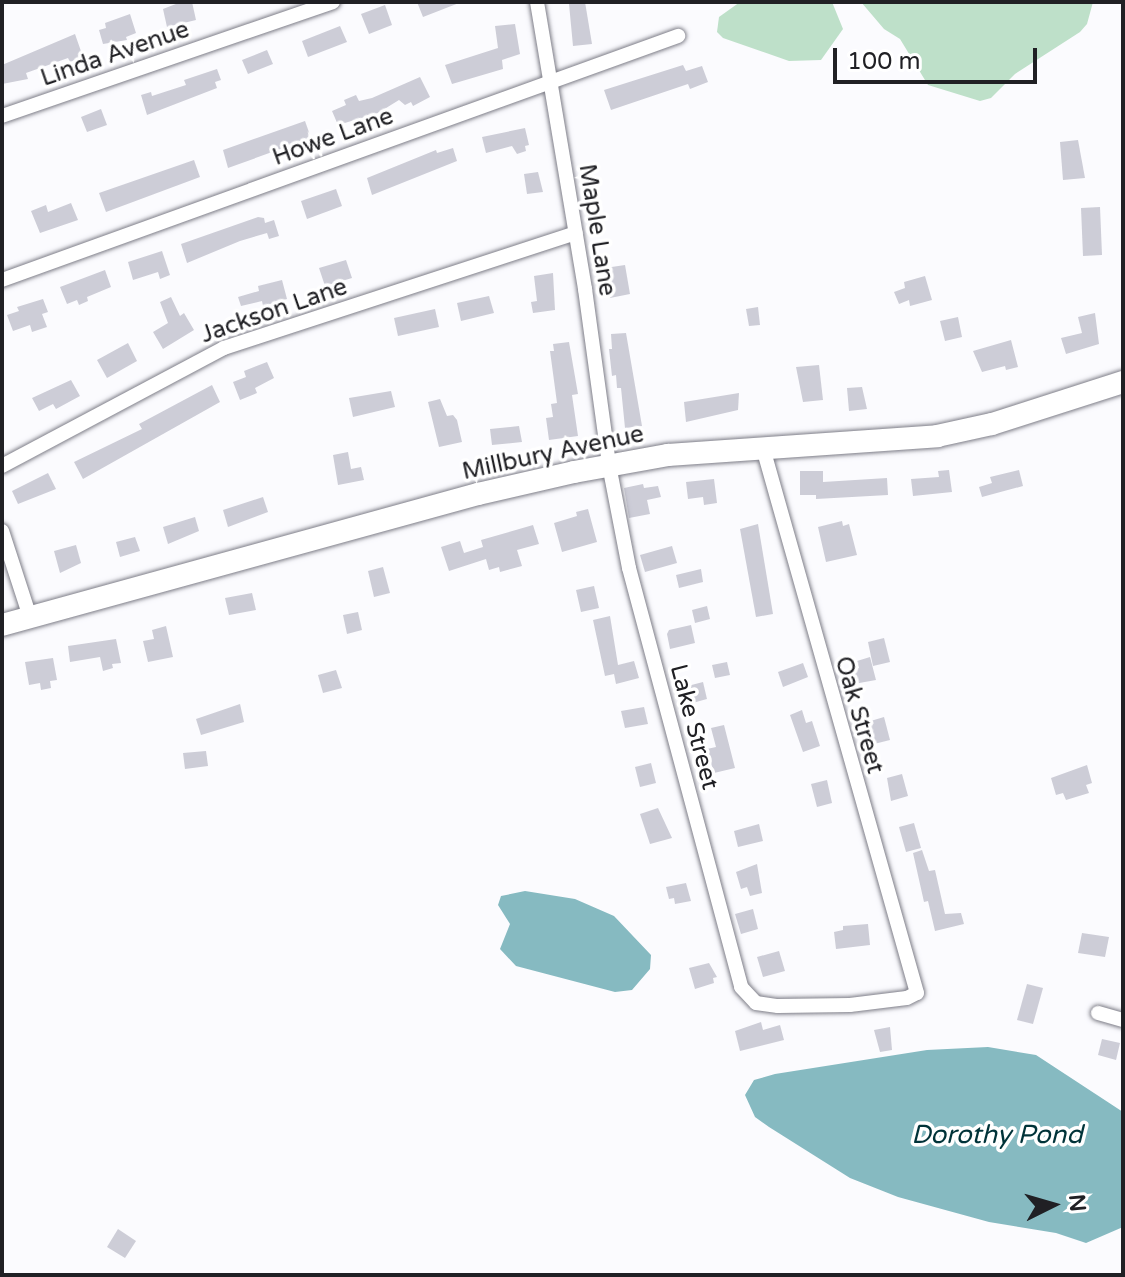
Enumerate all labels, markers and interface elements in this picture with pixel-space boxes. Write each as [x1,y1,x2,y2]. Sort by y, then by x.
street label: Linda Avenue [37,15,193,93]
scale bar [837,32,1041,82]
text: 100 m [847,47,921,76]
street label: Howe Lane [269,102,397,172]
street label: Maple Lane [572,162,622,298]
street label: Jackson Lane [197,272,351,350]
street label: Millbury Avenue [460,420,646,486]
street label: Oak Street [829,653,889,777]
street label: Lake Street [663,661,725,793]
water label: Dorothy Pond [911,1119,1083,1151]
north arrow [1013,1165,1093,1245]
text: N [1063,1193,1091,1213]

